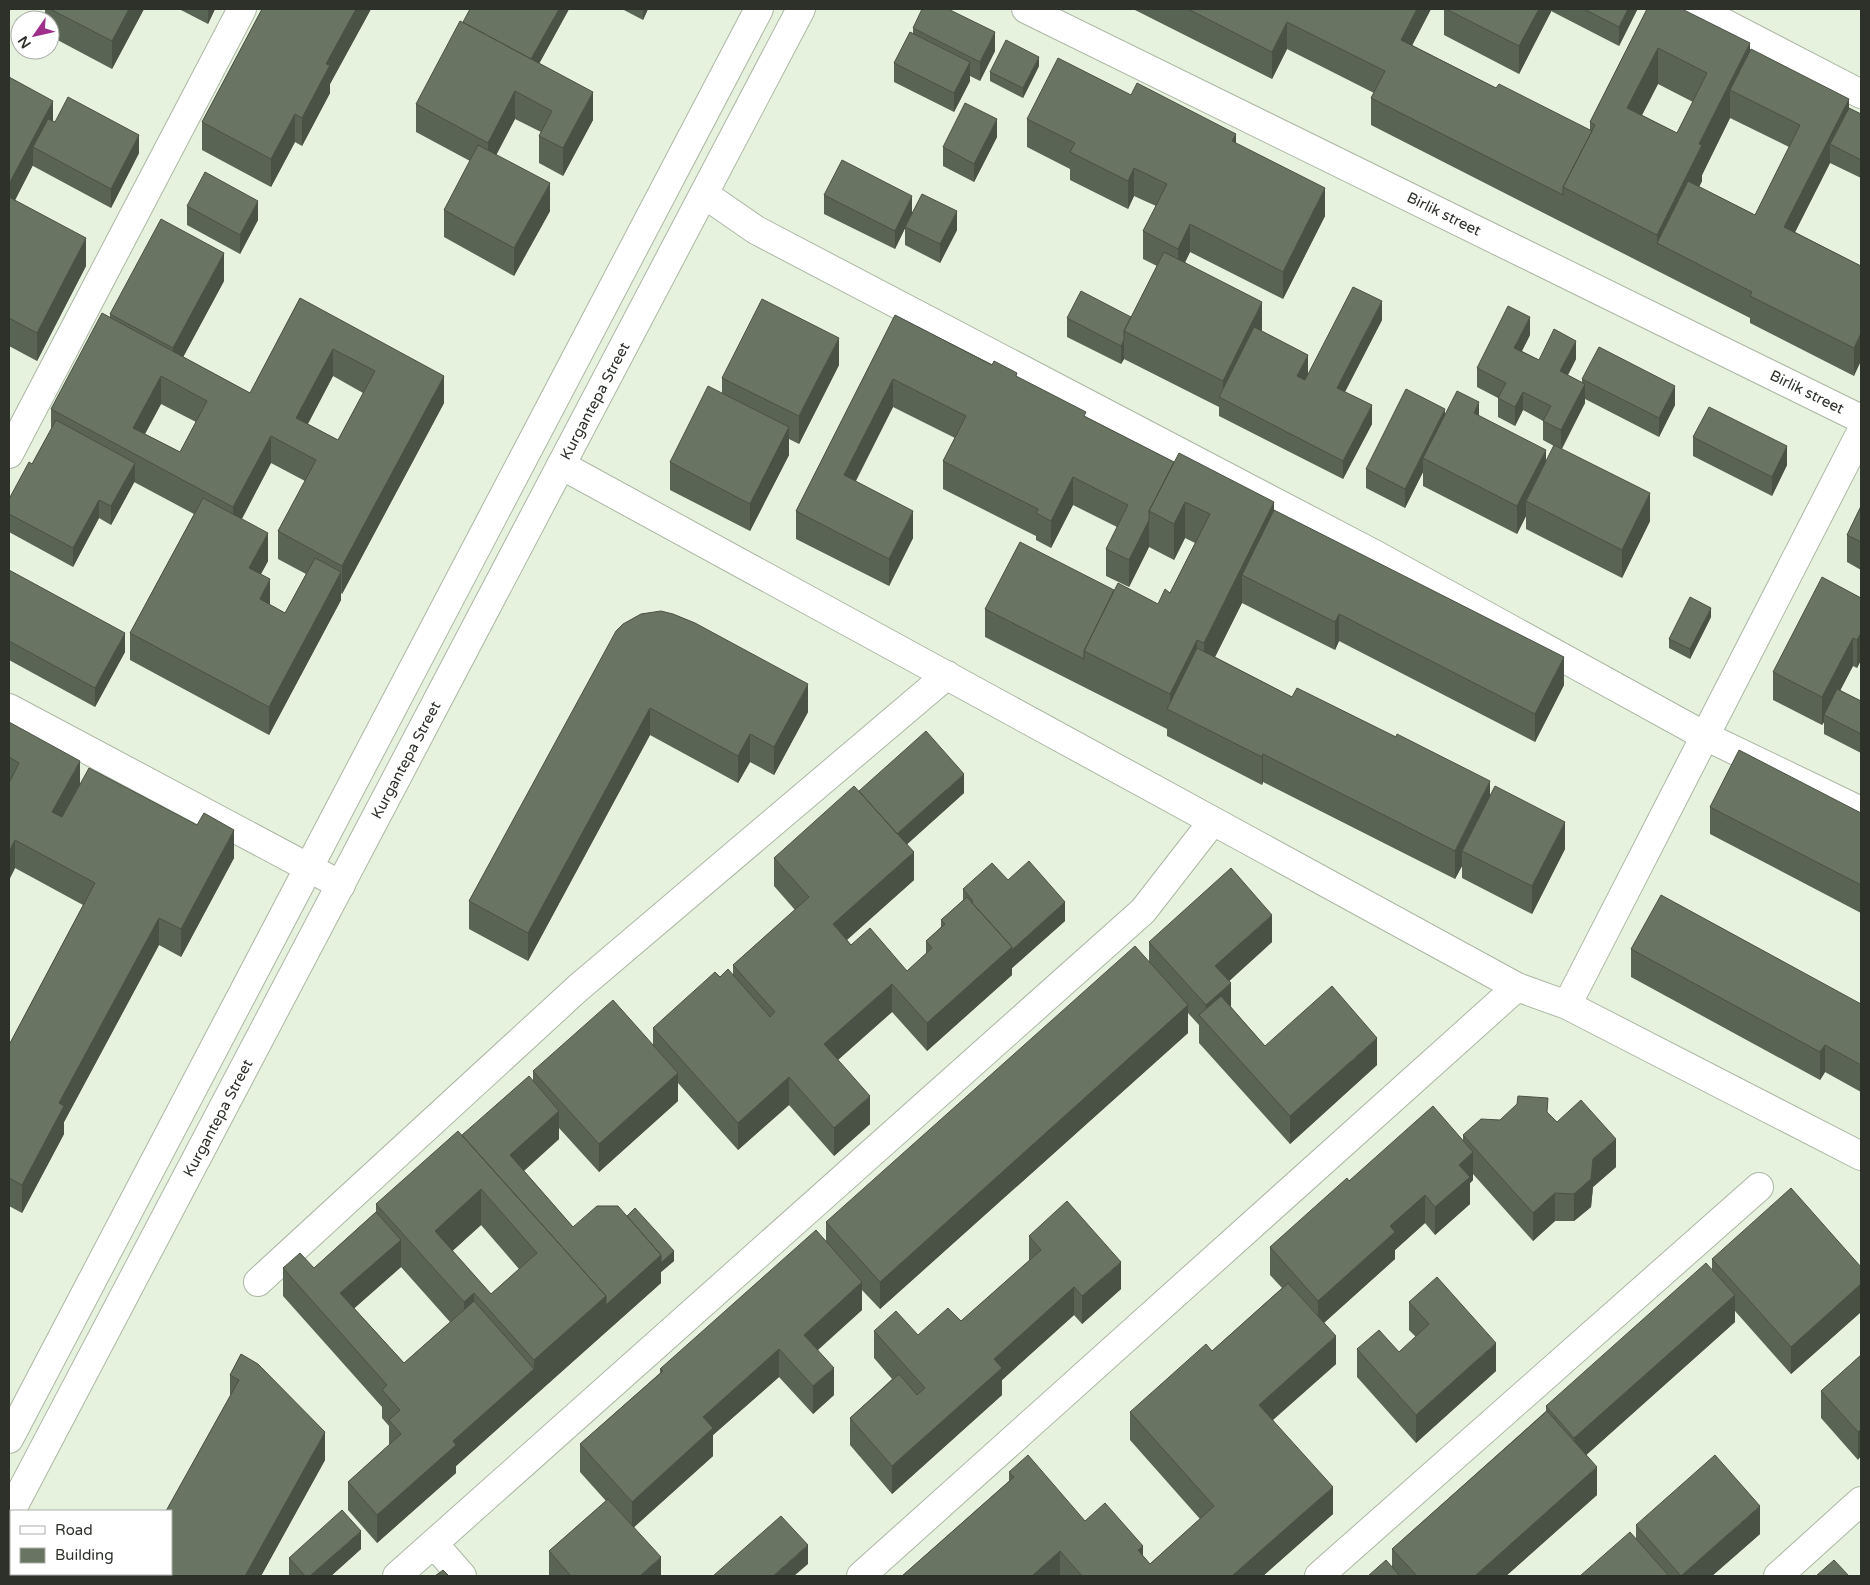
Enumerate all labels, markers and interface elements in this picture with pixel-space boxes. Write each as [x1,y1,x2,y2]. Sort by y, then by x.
north arrow [10,10,60,60]
text: N [14,33,35,51]
street label: Birlik street [1404,188,1484,240]
street label: Kurgantepa Street [556,339,634,463]
street label: Birlik street [1767,366,1847,418]
street label: Kurgantepa Street [367,698,445,822]
street label: Kurgantepa Street [179,1056,257,1180]
legend [10,1510,172,1575]
text: Road [55,1521,93,1539]
text: Building [55,1546,114,1564]

